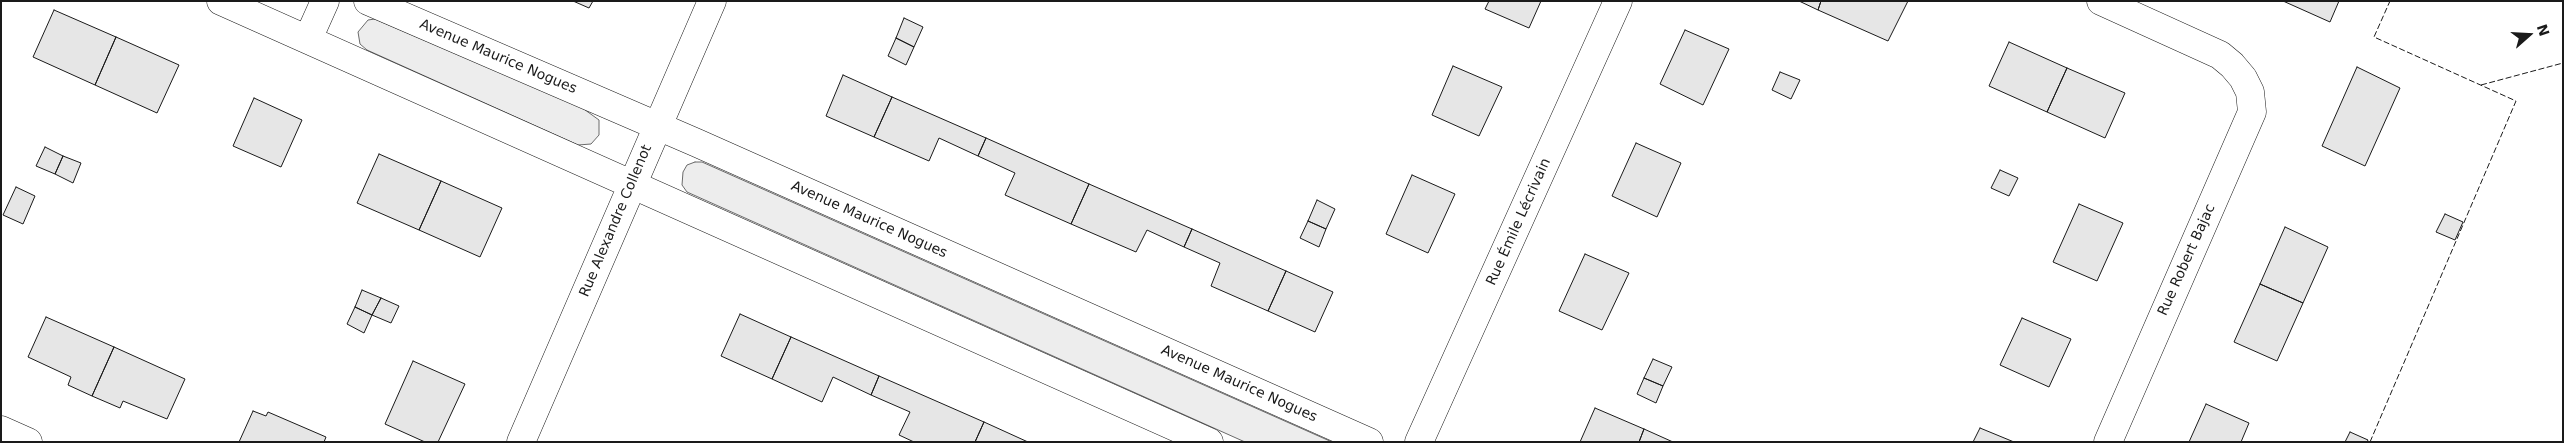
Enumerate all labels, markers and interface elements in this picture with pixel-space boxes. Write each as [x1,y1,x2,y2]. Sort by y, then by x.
north arrow [2504,10,2554,60]
street label: Avenue Maurice Nogues [417,16,579,98]
text: N [2534,22,2553,38]
street label: Rue Alexandre Collenot [576,142,656,300]
street label: Rue Émile Lécrivain [1483,156,1555,288]
street label: Avenue Maurice Nogues [788,178,950,262]
street label: Rue Robert Bajac [2155,202,2219,318]
street label: Avenue Maurice Nogues [1158,342,1320,426]

